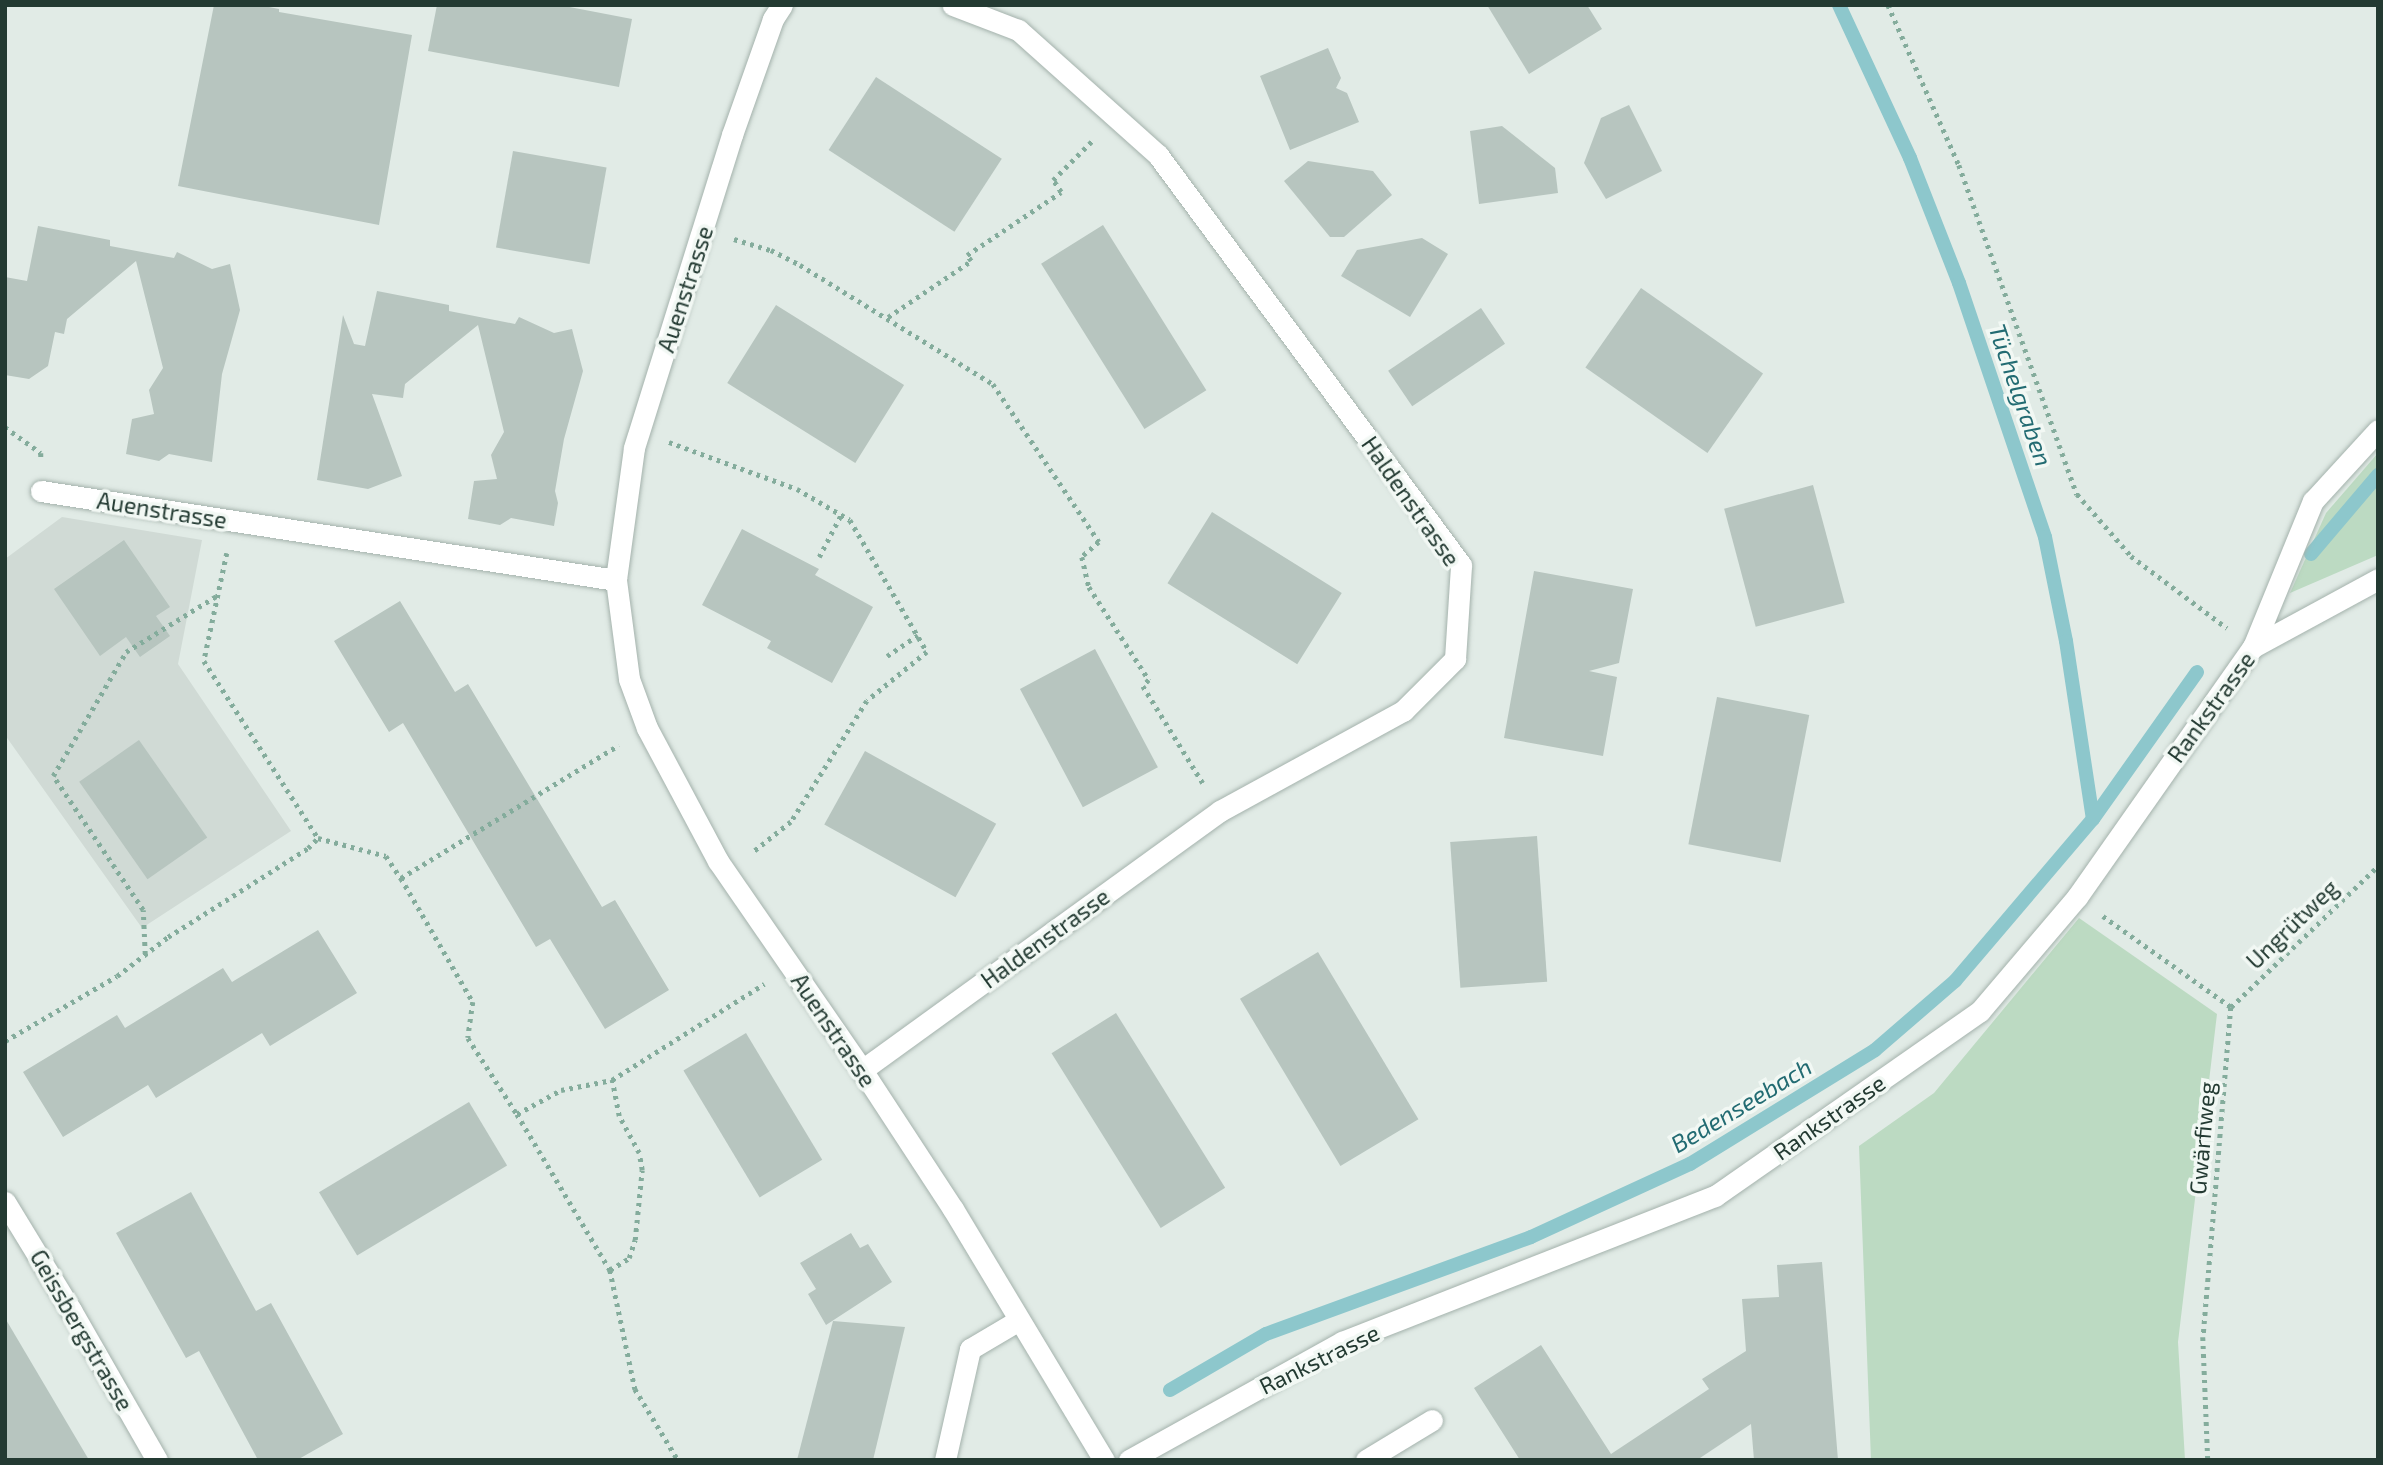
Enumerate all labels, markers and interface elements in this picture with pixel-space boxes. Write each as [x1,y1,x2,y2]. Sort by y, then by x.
street label: Auenstrasse [652,222,718,356]
water label: Tüchelgraben [1983,320,2059,470]
street label: Haldenstrasse [1356,431,1466,571]
street label: Auenstrasse [95,486,229,534]
street label: Rankstrasse [2162,646,2260,768]
street label: Ungrütweg [2240,874,2344,974]
street label: Haldenstrasse [976,882,1114,994]
street label: Auenstrasse [786,968,882,1092]
water label: Bedenseebach [1665,1052,1817,1158]
street label: Rankstrasse [1768,1068,1890,1166]
street label: Gwärfiweg [2183,1080,2221,1196]
street label: Geissbergstrasse [25,1245,139,1415]
street label: Rankstrasse [1255,1318,1383,1400]

